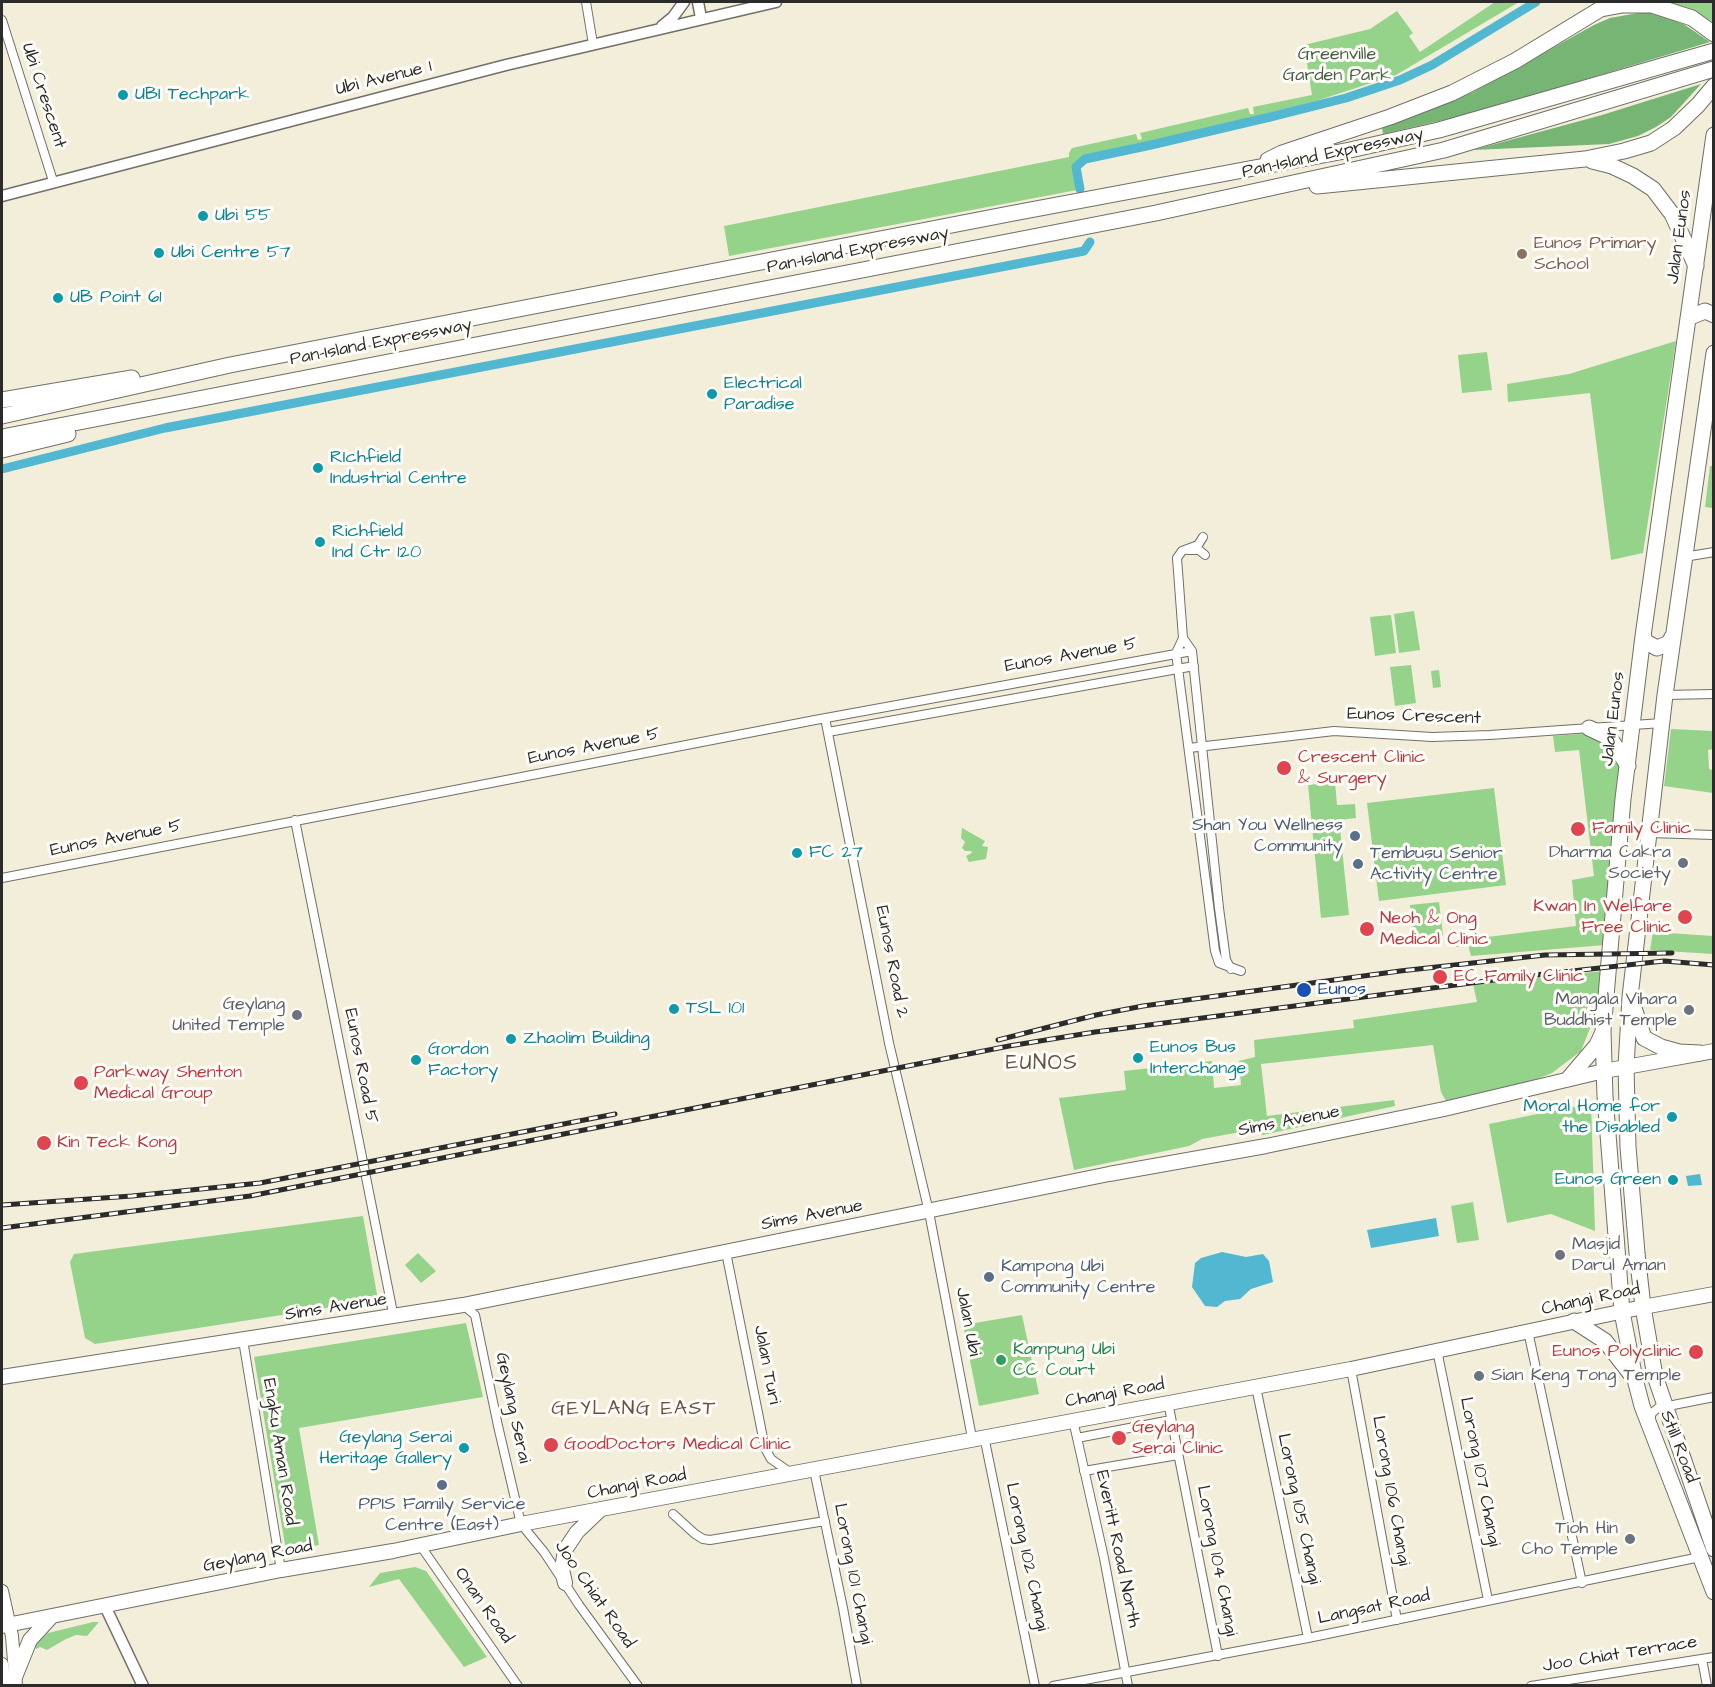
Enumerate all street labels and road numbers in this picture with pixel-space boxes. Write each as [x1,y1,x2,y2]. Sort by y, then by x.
street label: Ubi Crescent [16,41,70,151]
street label: Ubi Avenue 1 [334,57,434,101]
street label: Pan-Island Expressway [1240,124,1426,184]
street label: Jalan Eunos [1663,189,1697,285]
street label: Pan-Island Expressway [765,223,951,279]
street label: Pan-Island Expressway [288,315,474,371]
street label: Eunos Avenue 5 [1003,634,1139,678]
street label: Jalan Eunos [1598,671,1630,767]
street label: Eunos Crescent [1347,704,1481,730]
street label: Eunos Avenue 5 [526,724,662,770]
street label: Eunos Avenue 5 [48,816,184,862]
street label: Eunos Road 2 [870,904,912,1020]
street label: Eunos Road 5 [338,1007,382,1125]
street label: Sims Avenue [1236,1102,1342,1142]
street label: Sims Avenue [759,1196,865,1236]
street label: Changi Road [1540,1279,1642,1321]
street label: Jalan Ubi [950,1286,984,1358]
street label: Sims Avenue [283,1289,389,1327]
street label: Jalan Turi [748,1324,784,1406]
street label: Geylang Serai [490,1351,534,1465]
street label: Changi Road [1064,1375,1166,1413]
street label: Engku Aman Road [257,1377,301,1527]
street label: Lorong 107 Changi [1454,1395,1504,1549]
street label: Still Road [1654,1408,1702,1486]
street label: Lorong 106 Changi [1366,1414,1414,1568]
street label: Lorong 105 Changi [1271,1432,1325,1586]
street label: Changi Road [586,1465,688,1505]
street label: Everitt Road North [1090,1468,1144,1630]
street label: Lorong 102 Changi [1000,1481,1052,1633]
street label: Lorong 104 Changi [1191,1484,1241,1638]
street label: Lorong 101 Changi [828,1502,876,1646]
street label: Geylang Road [202,1536,314,1578]
street label: Joo Chiat Road [549,1537,639,1653]
street label: Onan Road [449,1564,517,1648]
street label: Langsat Road [1316,1586,1432,1630]
street label: Joo Chiat Terrace [1541,1632,1699,1678]

